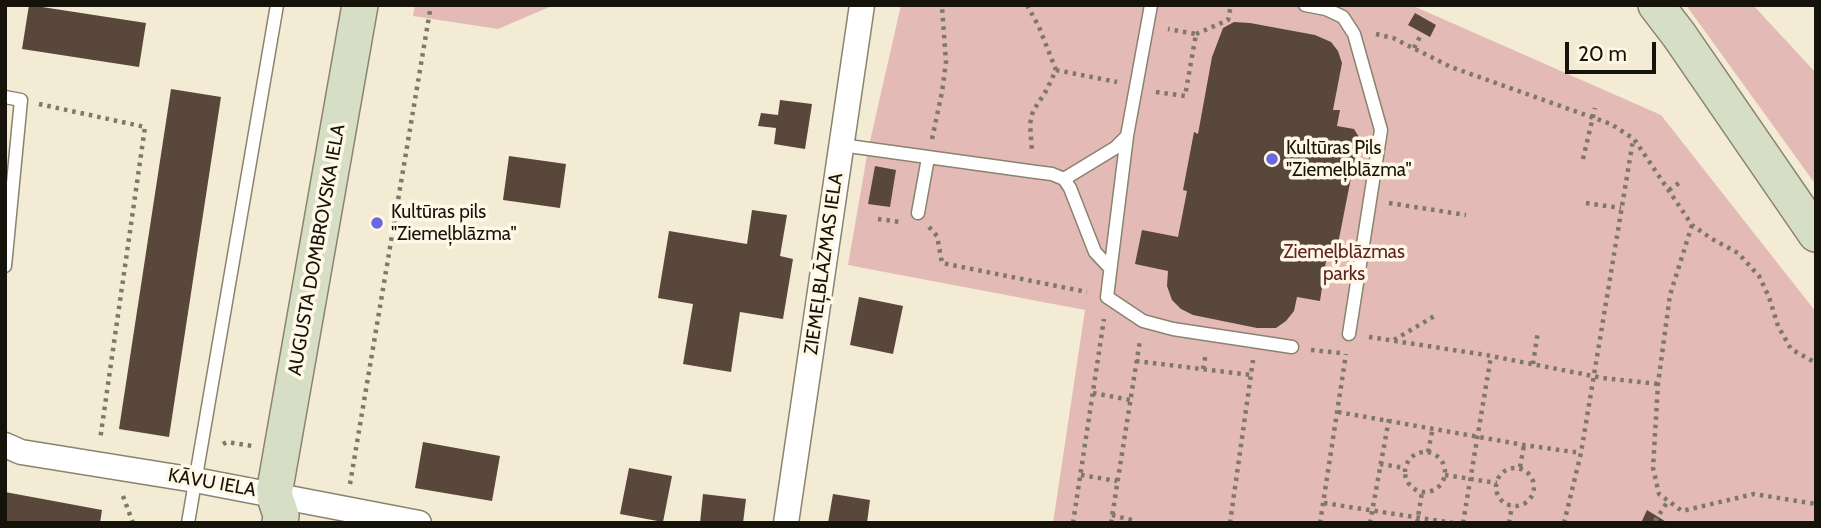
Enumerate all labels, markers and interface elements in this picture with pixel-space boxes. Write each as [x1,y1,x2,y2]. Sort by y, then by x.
scale bar [1569,28,1660,72]
text: 20 m [1578,41,1627,66]
street label: AUGUSTA DOMBROVSKA IELA [284,123,350,377]
place label: Kultūras Pils "Ziemeļblāzma" [1286,137,1412,181]
marker: Kultūras Pils "Ziemeļblāzma" [1264,151,1280,167]
street label: ZIEMEĻBLĀZMAS IELA [800,172,848,356]
place label: Kultūras pils "Ziemeļblāzma" [391,201,517,245]
marker: Kultūras pils "Ziemeļblāzma" [369,215,385,231]
park label: Ziemeļblāzmas parks [1283,241,1405,285]
street label: KĀVU IELA [166,464,258,502]

